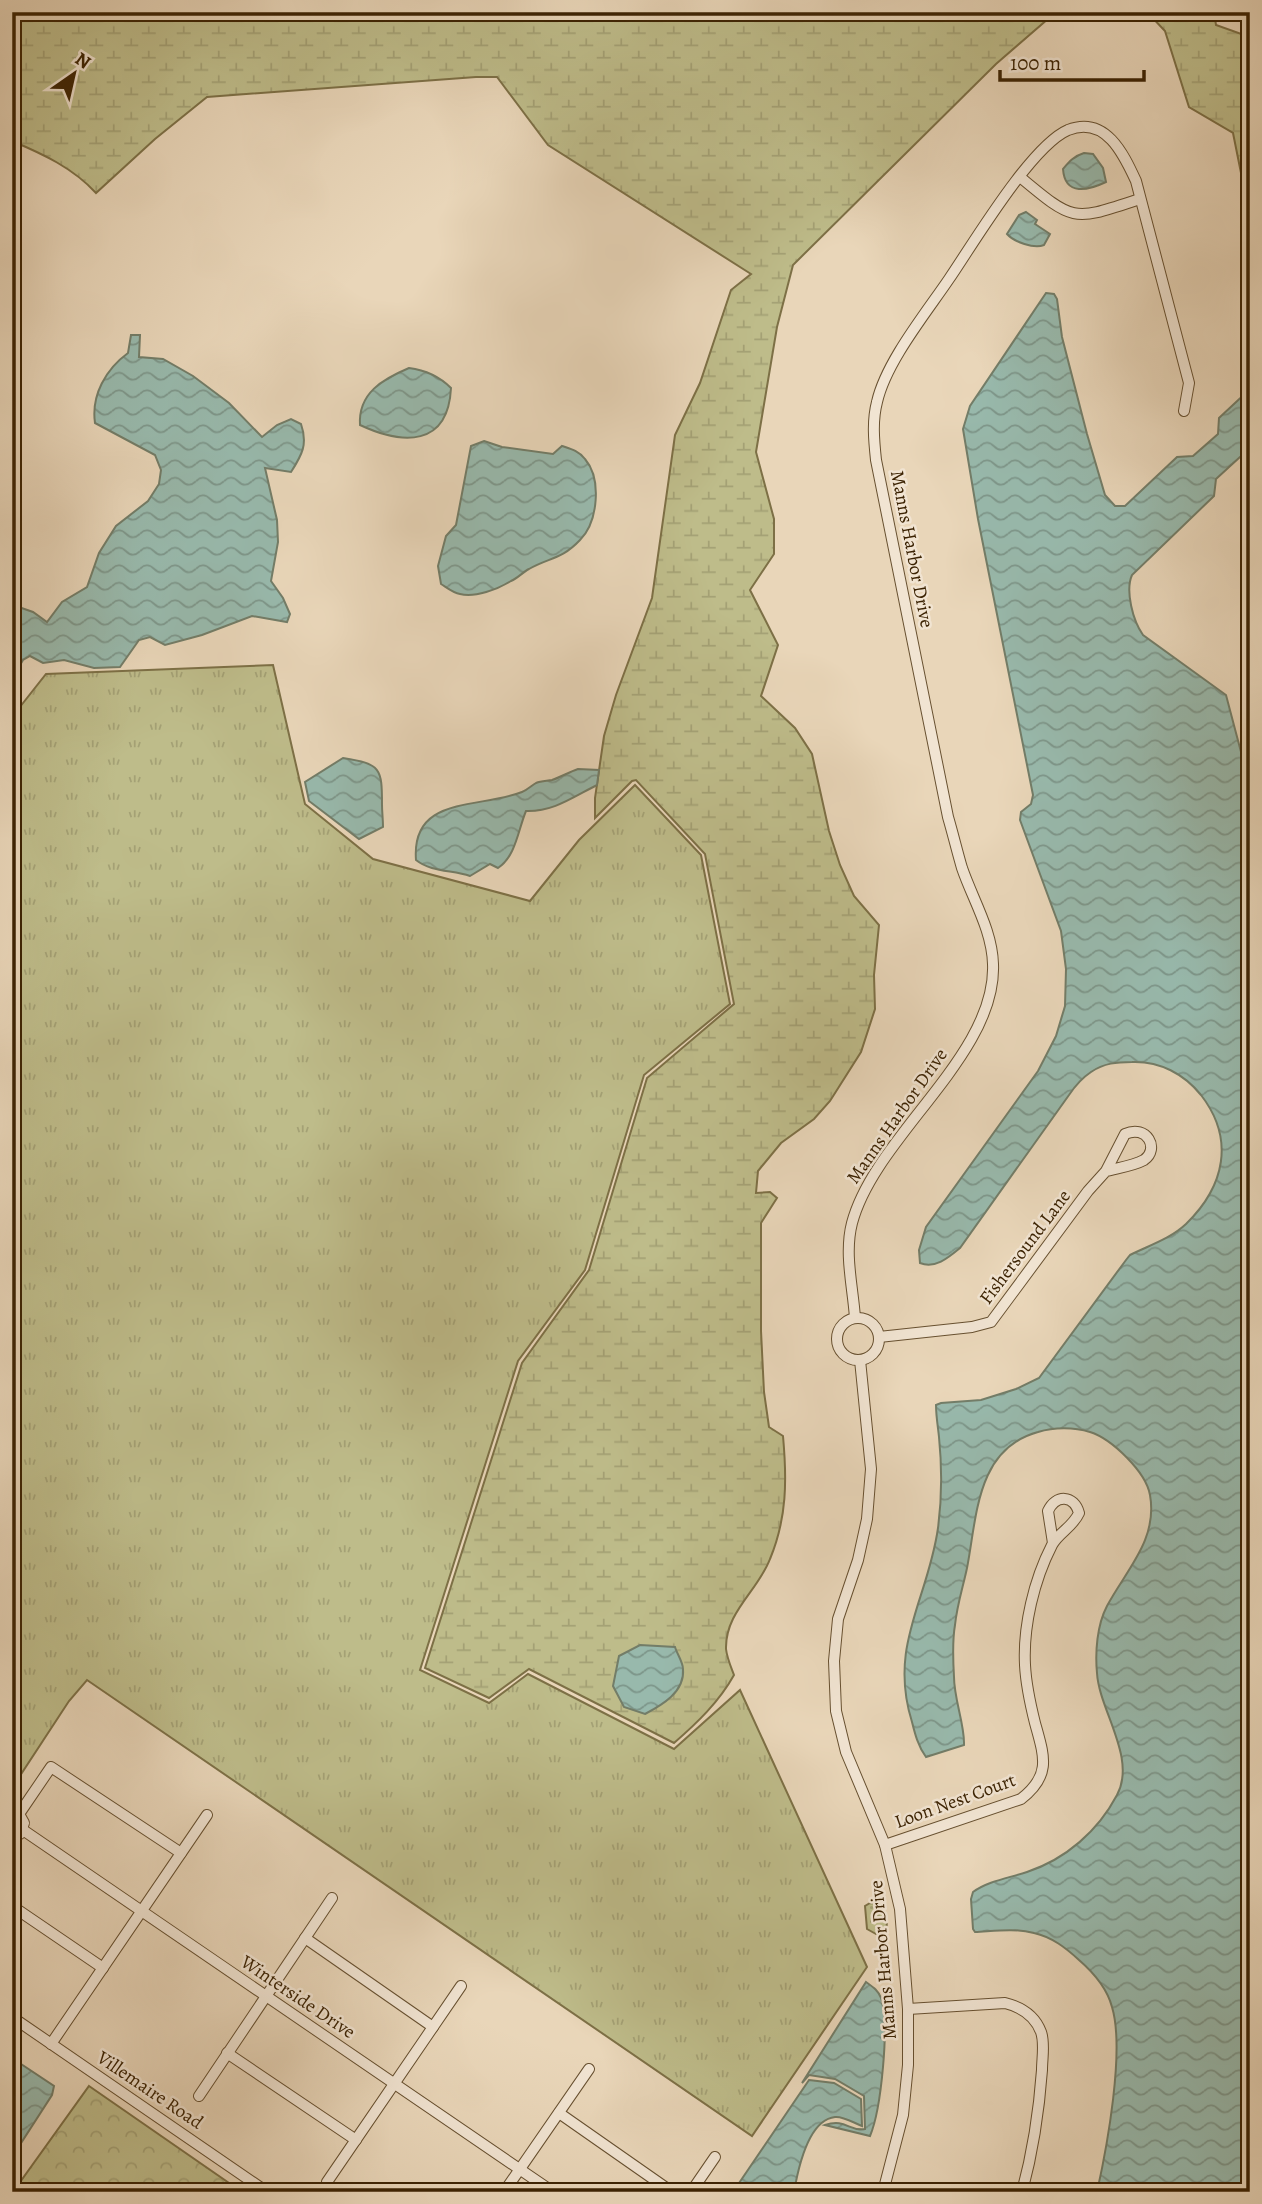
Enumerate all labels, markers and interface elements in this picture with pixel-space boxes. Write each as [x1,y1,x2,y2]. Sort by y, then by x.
north arrow [38,38,108,108]
scale bar [1000,38,1143,82]
text: N [70,46,96,75]
text: 100 m [1010,49,1061,77]
street label: Manns Harbor Drive [884,468,940,630]
street label: Manns Harbor Drive [841,1043,953,1189]
street label: Fishersound Lane [973,1184,1077,1310]
street label: Loon Nest Court [891,1767,1019,1835]
street label: Manns Harbor Drive [863,1879,903,2041]
street label: Winterside Drive [235,1949,360,2045]
street label: Villemaire Road [91,2044,209,2136]

